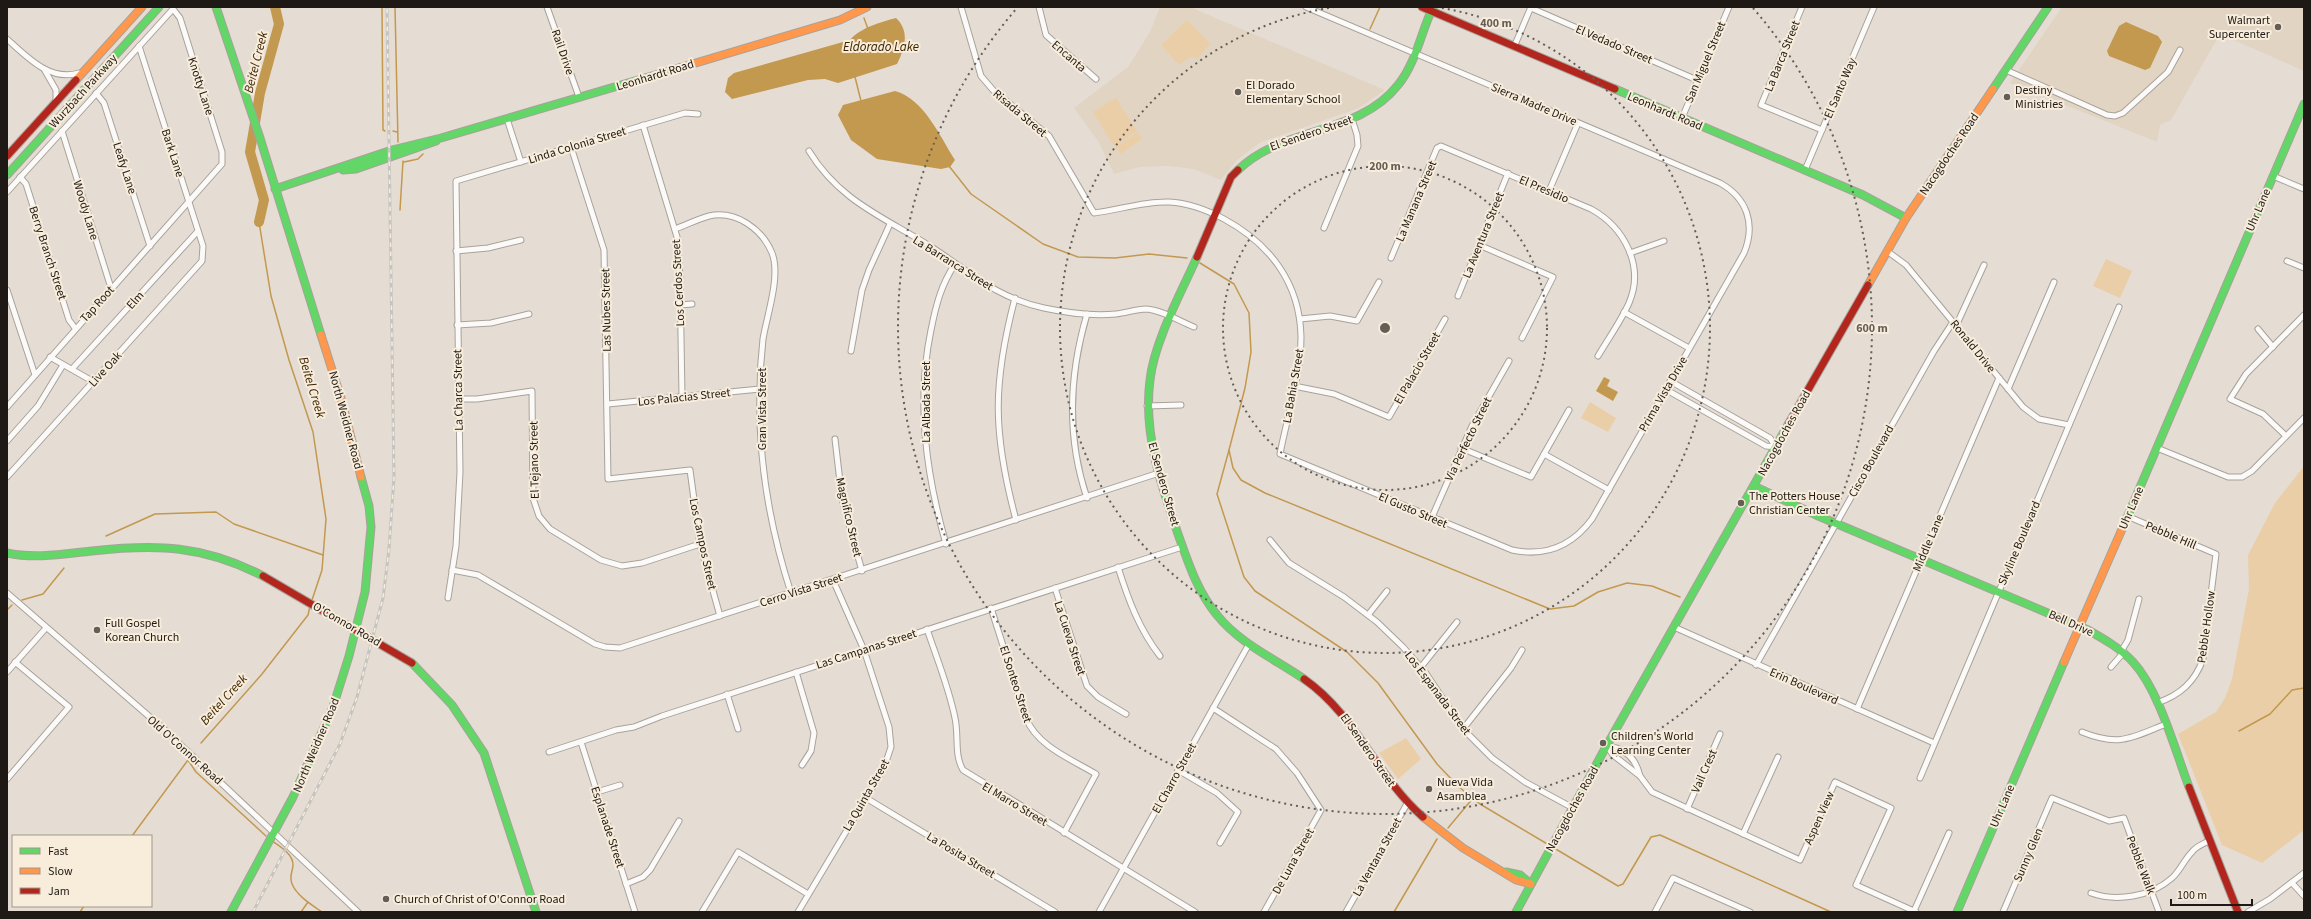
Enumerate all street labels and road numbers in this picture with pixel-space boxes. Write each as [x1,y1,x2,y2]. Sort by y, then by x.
street label: La Barca Street [1760,18,1804,94]
street label: San Miguel Street [1681,19,1730,106]
street label: El Vedado Street [1573,21,1655,68]
street label: Rail Drive [547,27,578,77]
street label: Encanta [1048,37,1090,76]
street label: Wurzbach Parkway [45,50,122,132]
street label: Knotty Lane [183,55,218,117]
street label: El Santo Way [1820,55,1861,121]
street label: Leonhardt Road [614,56,696,95]
street label: Sierra Madre Drive [1488,79,1579,130]
street label: Risada Street [989,86,1050,141]
street label: Leonhardt Road [1625,88,1705,135]
street label: Nacogdoches Road [1916,110,1983,199]
street label: El Sendero Street [1268,111,1355,156]
street label: Linda Colonia Street [526,123,628,168]
street label: Bark Lane [157,127,188,180]
street label: Leafy Lane [108,140,141,196]
street label: La Manana Street [1392,158,1441,244]
street label: El Presidio [1516,171,1571,208]
street label: Woody Lane [68,178,103,242]
street label: Uhr Lane [2242,186,2275,234]
street label: La Aventura Street [1458,189,1509,281]
street label: Berry Branch Street [24,204,71,302]
street label: La Barranca Street [909,232,996,295]
street label: Los Cerdos Street [668,239,689,327]
street label: Las Nubes Street [597,268,616,352]
street label: Tap Root [76,282,118,326]
street label: Elm [123,287,148,313]
street label: Ronald Drive [1946,316,1999,377]
street label: El Palacio Street [1390,329,1445,407]
street label: La Bahia Street [1279,347,1308,425]
street label: Live Oak [85,348,126,391]
street label: La Charca Street [449,349,468,431]
street label: Prima Vista Drive [1635,353,1692,435]
street label: La Albada Street [918,361,935,443]
street label: Gran Vista Street [754,368,771,450]
street label: North Weidner Road [324,369,367,471]
street label: Los Palacias Street [637,384,731,411]
street label: Nacogdoches Road [1754,387,1815,479]
street label: Via Perfecto Street [1441,394,1496,484]
street label: El Tejano Street [525,421,544,499]
street label: Cisco Boulevard [1845,422,1898,500]
street label: El Sendero Street [1143,440,1184,528]
street label: Magnifico Street [831,476,866,558]
street label: Uhr Lane [2115,484,2148,532]
street label: El Gusto Street [1376,488,1450,533]
street label: Los Campos Street [685,497,721,591]
street label: Skyline Boulevard [1994,498,2045,588]
street label: Middle Lane [1909,512,1948,575]
street label: Pebble Hill [2143,517,2199,554]
street label: Cerro Vista Street [758,569,845,612]
street label: Pebble Hollow [2193,590,2220,664]
street label: O'Connor Road [309,598,384,651]
street label: La Cueva Street [1049,599,1090,678]
street label: Bell Drive [2046,606,2096,641]
street label: Las Campanas Street [814,625,919,674]
street label: El Sonteo Street [995,643,1036,725]
street label: Los Espanada Street [1400,648,1475,739]
street label: Erin Boulevard [1767,664,1841,709]
street label: North Weidner Road [289,695,344,795]
street label: El Sendero Street [1336,710,1399,791]
street label: Old O'Connor Road [143,712,226,789]
street label: El Charro Street [1148,740,1201,817]
street label: Vail Crest [1687,747,1722,796]
street label: La Quinta Street [839,756,894,834]
street label: Nacogdoches Road [1542,763,1603,855]
street label: El Marro Street [979,778,1051,831]
street label: Uhr Lane [1986,782,2019,830]
street label: Esplanade Street [586,784,629,870]
street label: Aspen View [1800,788,1839,848]
street label: La Ventana Street [1349,815,1406,900]
street label: De Luna Street [1268,825,1319,897]
street label: Sunny Glen [2009,826,2047,885]
street label: La Posita Street [923,828,998,883]
street label: Pebble Walk [2122,833,2159,897]

